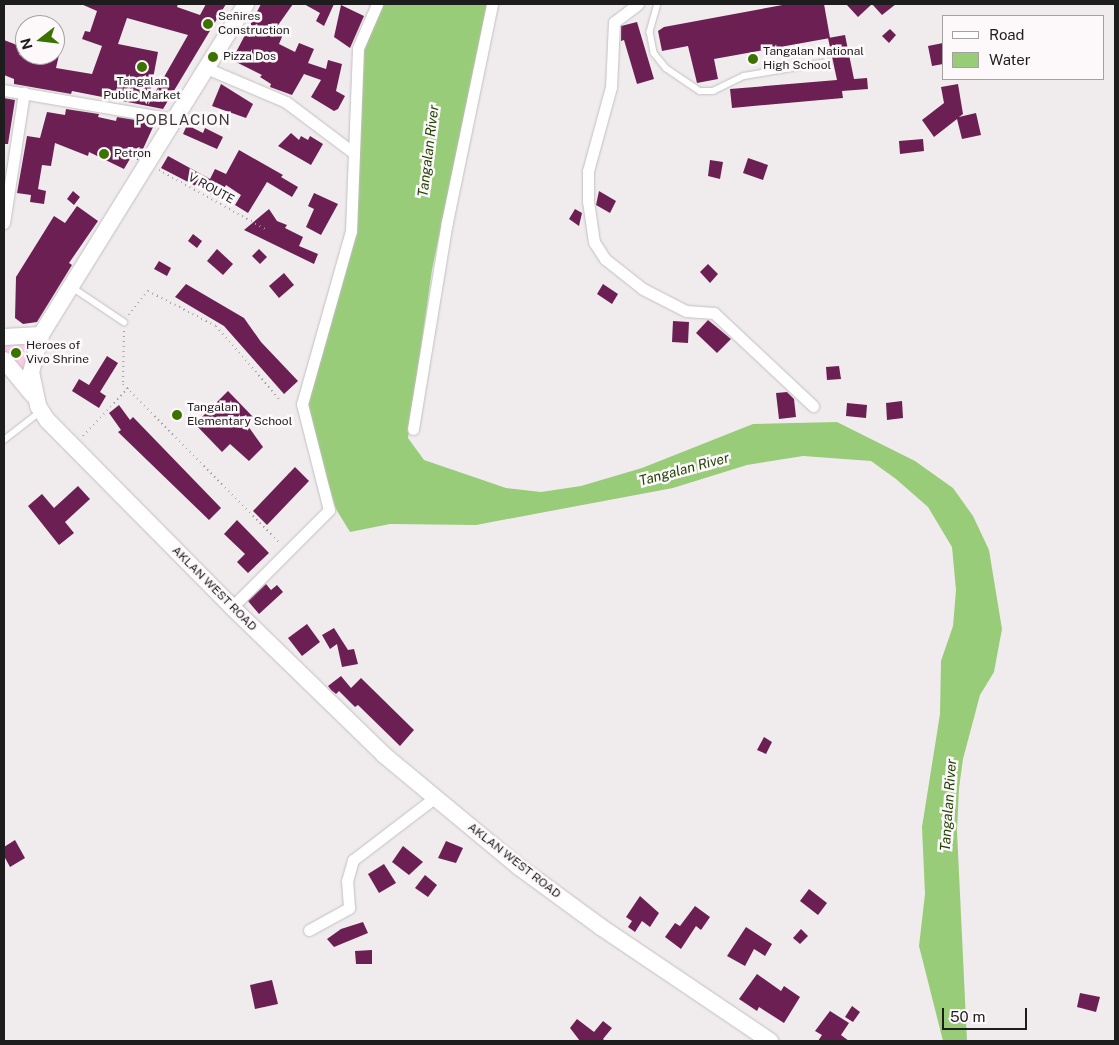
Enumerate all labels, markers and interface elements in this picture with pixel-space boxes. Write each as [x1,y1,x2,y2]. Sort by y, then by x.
place label: Señires Construction [218,10,290,38]
north arrow [15,15,65,65]
legend [942,15,1104,80]
marker: Señires Construction [202,18,214,30]
text: Road [989,26,1025,43]
text: N [17,36,36,51]
place label: Tangalan National High School [763,45,864,73]
place label: Pizza Dos [223,50,276,64]
marker: Pizza Dos [207,51,219,63]
text: Water [989,51,1031,68]
marker: Tangalan National High School [747,53,759,65]
marker: Tangalan Public Market [136,61,148,73]
place label: Tangalan Public Market [103,75,181,103]
water label: Tangalan River [414,104,442,198]
district label: POBLACION [134,111,232,129]
place label: Petron [114,147,151,161]
marker: Petron [98,148,110,160]
street label: V ROUTE [185,170,237,208]
place label: Heroes of Vivo Shrine [26,339,89,367]
marker: Heroes of Vivo Shrine [10,347,22,359]
place label: Tangalan Elementary School [187,401,292,429]
marker: Tangalan Elementary School [171,409,183,421]
water label: Tangalan River [637,449,731,489]
street label: AKLAN WEST ROAD [168,543,260,635]
water label: Tangalan River [936,758,960,852]
street label: AKLAN WEST ROAD [465,820,563,902]
scale bar [944,998,1029,1030]
text: 50 m [950,1008,985,1025]

